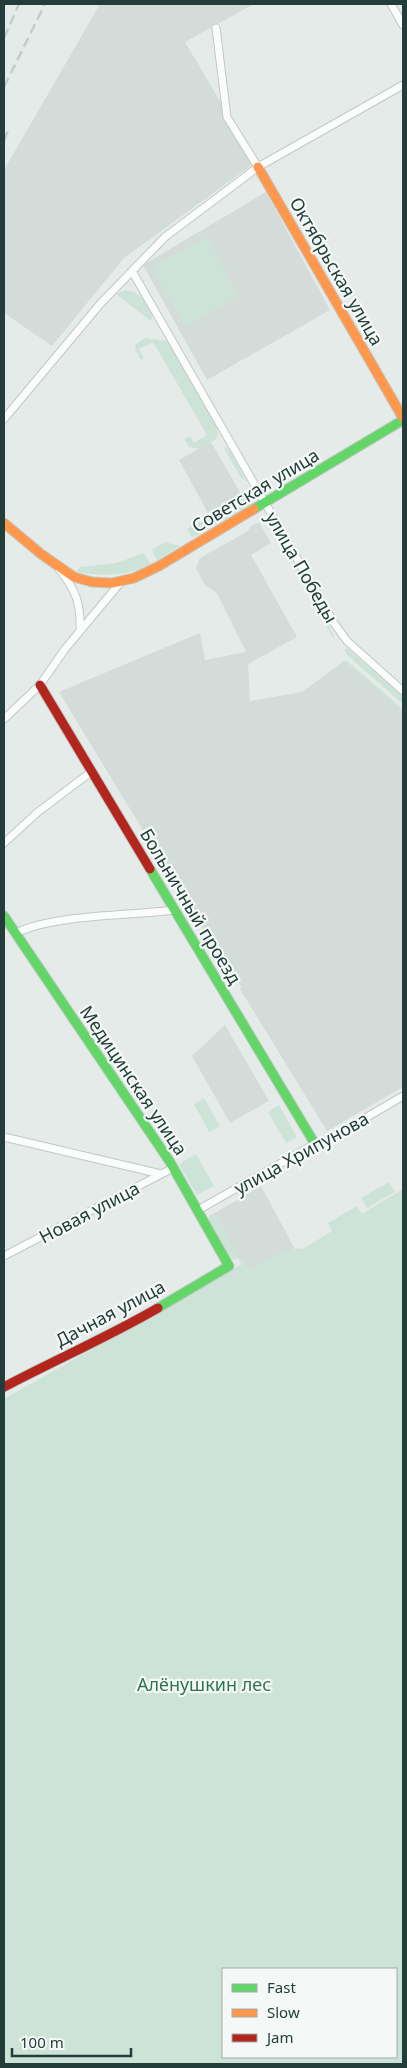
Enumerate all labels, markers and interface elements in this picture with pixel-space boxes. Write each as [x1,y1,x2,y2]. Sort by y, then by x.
street label: Октябрьская улица [285,192,389,350]
street label: Советская улица [187,443,323,537]
street label: улица Победы [260,507,344,627]
street label: Больничный проезд [135,824,247,988]
street label: Медицинская улица [75,1001,193,1159]
street label: улица Хрипунова [229,1106,373,1200]
street label: Новая улица [35,1176,143,1248]
street label: Дачная улица [51,1274,169,1352]
park label: Алёнушкин лес [137,1672,271,1696]
legend [222,1968,397,2058]
text: Fast [267,1977,296,1997]
text: Slow [267,2002,300,2022]
scale bar [12,2026,131,2058]
text: Jam [265,2027,294,2047]
text: 100 m [20,2032,64,2052]

